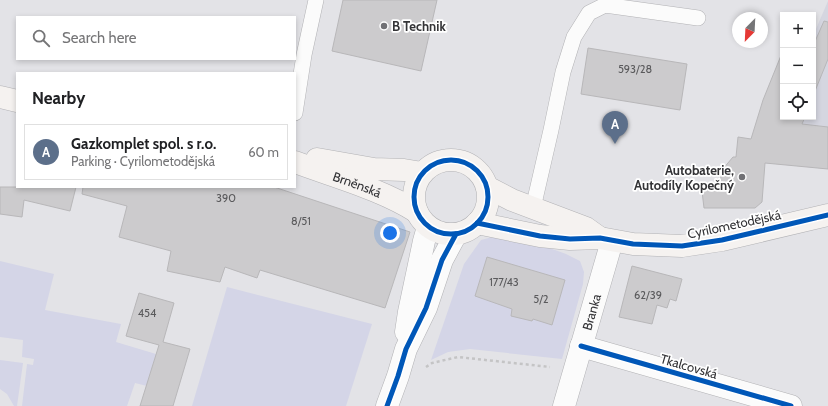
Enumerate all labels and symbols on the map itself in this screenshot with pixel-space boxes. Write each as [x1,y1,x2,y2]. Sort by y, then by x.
north arrow [732,12,768,48]
place label: B Technik [392,18,446,34]
marker: B Technik [379,21,389,31]
house number: 593/28 [618,62,652,76]
pin: A [602,111,628,144]
place label: Autobaterie, Autodíly Kopečný [634,162,734,193]
street label: Brněnská [331,168,385,201]
marker: Autobaterie, Autodíly Kopečný [737,172,747,182]
house number: 390 [216,191,236,205]
street label: Cyrilometodějská [686,206,783,243]
house number: 8/51 [291,214,311,228]
your location [380,223,400,243]
house number: 177/43 [489,275,519,289]
house number: 62/39 [634,288,662,302]
street label: Branka [578,291,604,332]
house number: 5/2 [533,292,549,306]
house number: 454 [138,306,157,320]
street label: Tkalcovská [659,350,720,382]

